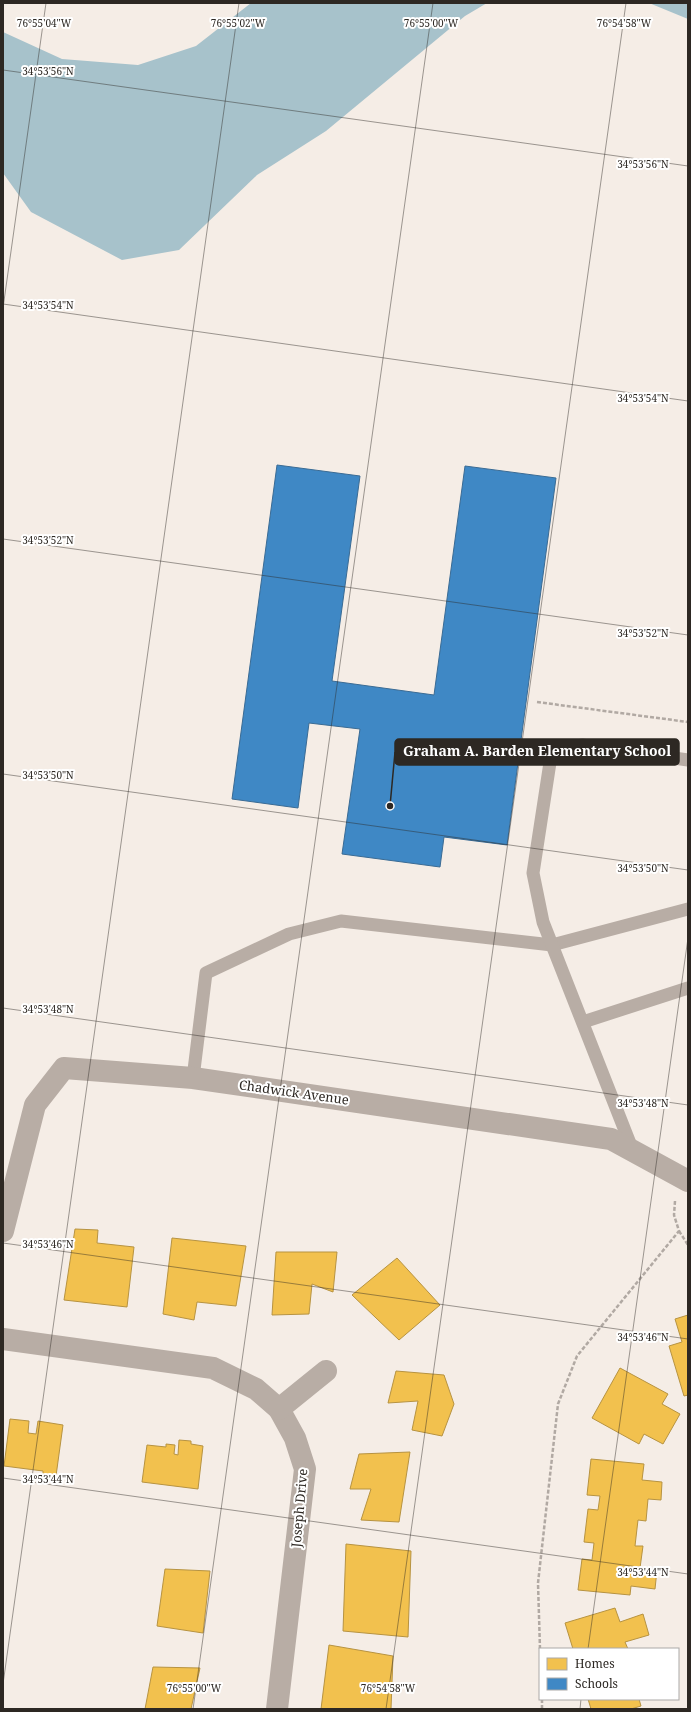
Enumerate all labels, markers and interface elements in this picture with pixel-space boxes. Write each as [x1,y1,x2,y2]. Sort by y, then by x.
text: 76°55'04"W [17,16,72,30]
text: 76°55'02"W [211,16,266,30]
text: 76°55'00"W [404,16,459,30]
text: 76°54'58"W [597,16,652,30]
text: 34°53'56"N [22,64,74,78]
text: 34°53'56"N [617,157,669,171]
text: 34°53'54"N [22,298,74,312]
text: 34°53'54"N [617,391,669,405]
text: 34°53'52"N [22,533,74,547]
text: 34°53'52"N [617,626,669,640]
callout: Graham A. Barden Elementary School [395,739,679,765]
text: Graham A. Barden Elementary School [403,741,671,760]
text: 34°53'50"N [22,768,74,782]
text: 34°53'50"N [617,861,669,875]
text: 34°53'48"N [22,1002,74,1016]
street label: Chadwick Avenue [238,1075,350,1109]
text: 34°53'48"N [617,1096,669,1110]
text: 34°53'46"N [22,1237,74,1251]
text: 34°53'46"N [617,1330,669,1344]
street label: Joseph Drive [287,1468,311,1549]
text: 34°53'44"N [22,1472,74,1486]
text: 34°53'44"N [617,1565,669,1579]
legend [539,1648,679,1700]
text: Homes [575,1655,615,1672]
text: Schools [575,1675,618,1692]
text: 76°55'00"W [167,1681,222,1695]
text: 76°54'58"W [361,1681,416,1695]

